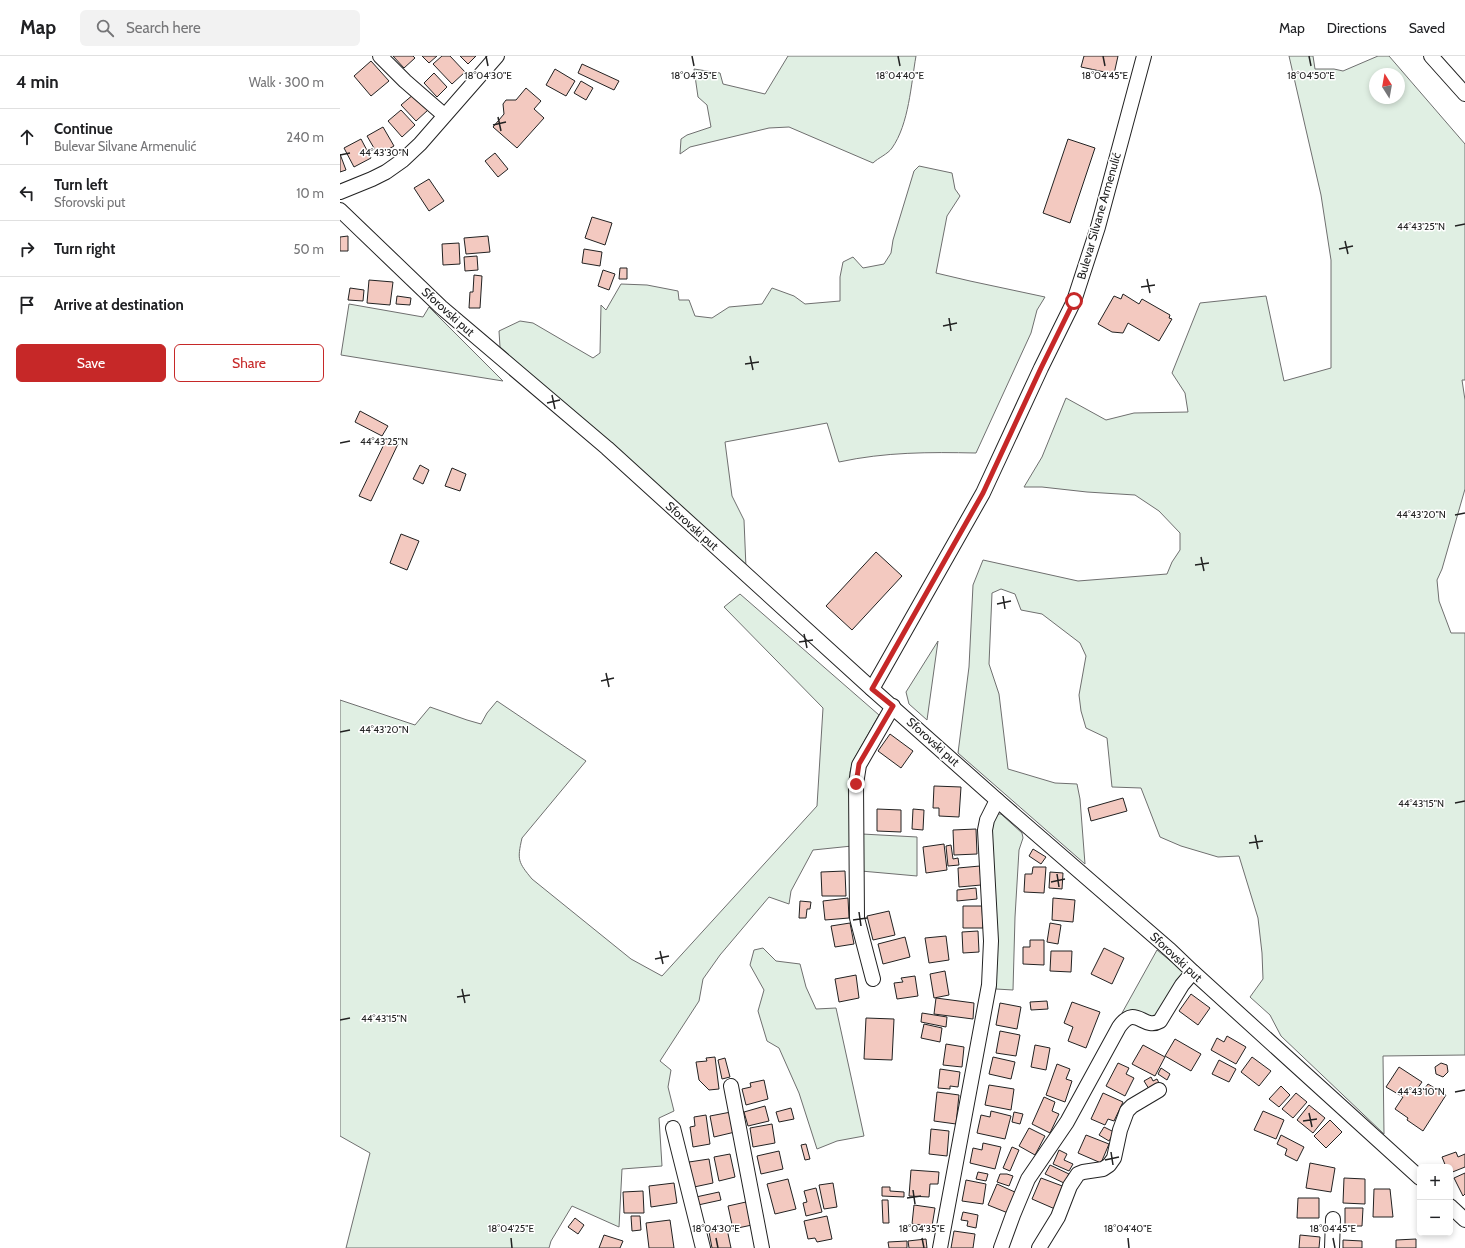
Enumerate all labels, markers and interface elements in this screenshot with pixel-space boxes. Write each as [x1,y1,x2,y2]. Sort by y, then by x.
search box [80,10,360,46]
text: Map [20,16,56,39]
icon: search [94,17,116,39]
text: Search here [126,19,201,37]
text: Map [1279,19,1305,37]
text: Directions [1327,19,1387,37]
text: Saved [1409,19,1445,37]
north arrow [1369,68,1405,104]
text: 18°04'30"E [464,69,512,82]
text: 18°04'35"E [671,69,718,82]
text: 18°04'40"E [876,69,924,82]
text: 18°04'45"E [1082,69,1129,82]
text: 18°04'50"E [1287,69,1335,82]
text: 4 min [16,72,59,92]
text: Walk · 300 m [249,74,324,90]
text: Continue [54,120,113,138]
icon: ahead [16,126,38,148]
text: 240 m [286,129,324,145]
text: Bulevar Silvane Armenulić [54,138,196,154]
text: 44°43'30"N [359,146,409,159]
street label: Bulevar Silvane Armenulić [1073,150,1124,281]
text: Turn left [54,176,108,194]
icon: left [16,182,38,204]
text: 10 m [296,185,324,201]
text: Sforovski put [54,194,125,210]
text: 44°43'25"N [1397,220,1445,233]
icon: right [16,238,38,260]
text: Turn right [54,240,115,258]
text: 50 m [294,241,324,257]
street label: Sforovski put [419,284,478,339]
route start [1065,292,1083,310]
icon: arrive [16,294,38,316]
text: Arrive at destination [54,296,184,314]
button: Save [16,344,166,382]
button: Share [174,344,324,382]
text: 44°43'25"N [360,435,408,448]
street label: Sforovski put [663,498,722,553]
text: 44°43'20"N [1396,508,1446,521]
street label: Sforovski put [904,714,963,769]
text: 44°43'20"N [359,723,409,736]
route end [847,775,865,793]
text: 44°43'15"N [1398,797,1444,810]
street label: Sforovski put [1147,929,1206,985]
text: 44°43'15"N [361,1012,407,1025]
text: 44°43'10"N [1397,1085,1445,1098]
map controls [1417,1164,1453,1236]
button: + [1417,1164,1453,1200]
button: − [1417,1200,1453,1236]
text: 18°04'25"E [488,1222,534,1235]
text: 18°04'30"E [692,1222,740,1235]
text: 18°04'35"E [899,1222,946,1235]
text: 18°04'40"E [1104,1222,1152,1235]
text: 18°04'45"E [1310,1222,1357,1235]

